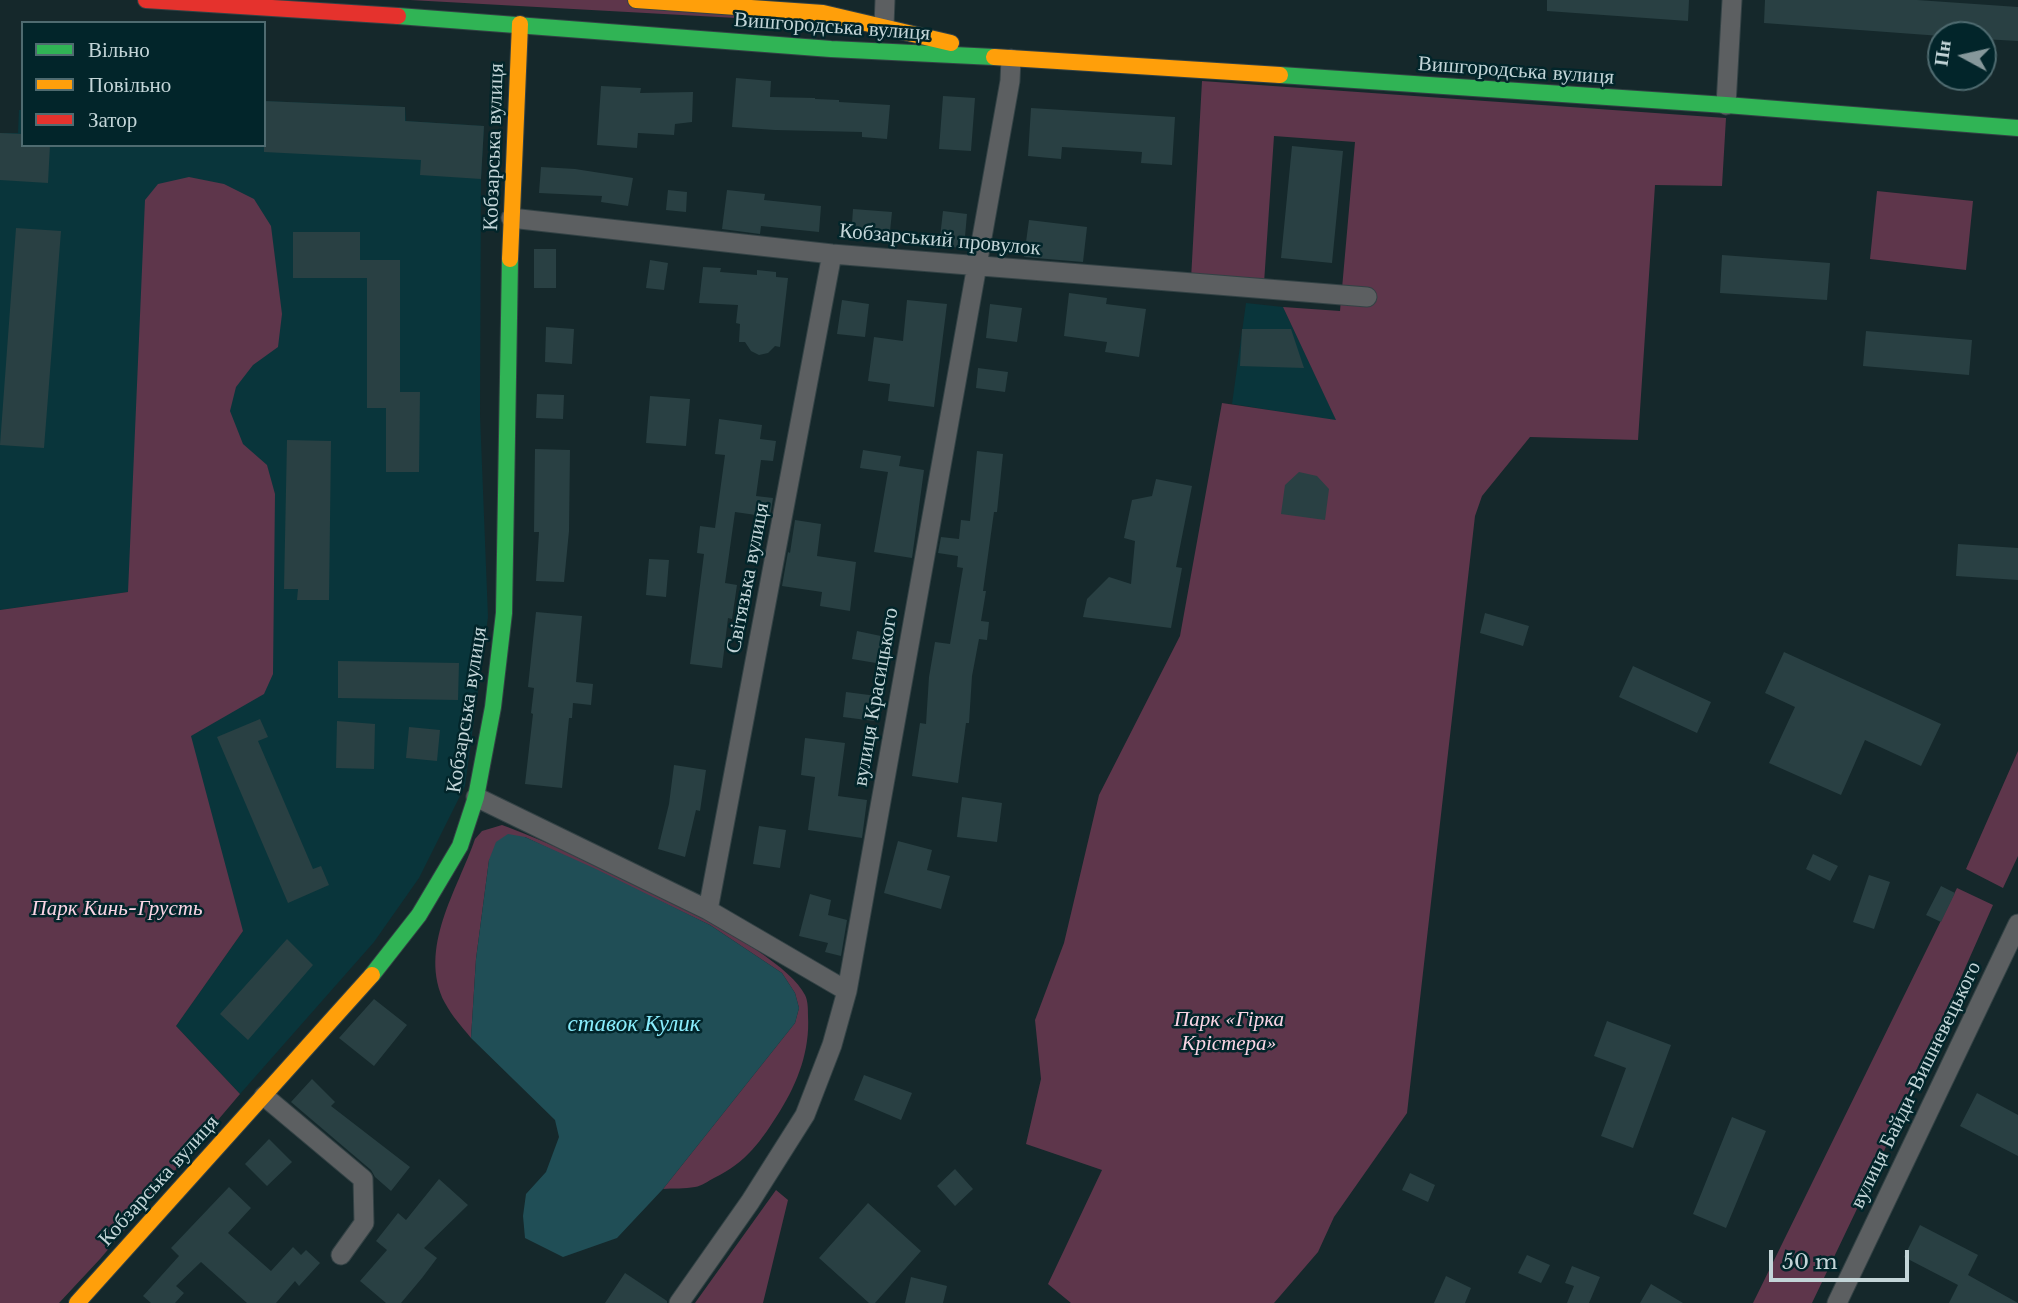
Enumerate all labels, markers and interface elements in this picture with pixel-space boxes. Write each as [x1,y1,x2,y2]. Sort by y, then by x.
street label: Вишгородська вулиця [733,8,931,46]
legend [21,21,266,147]
north arrow [1927,21,1997,91]
text: Вільно [88,37,150,63]
text: Пн [1930,39,1956,68]
street label: Вишгородська вулиця [1417,52,1615,90]
street label: Кобзарська вулиця [478,63,510,231]
text: Повільно [88,72,171,98]
text: Затор [88,107,137,133]
street label: Кобзарський провулок [838,219,1042,261]
street label: Світязька вулиця [721,501,775,655]
street label: вулиця Красицького [848,606,904,788]
street label: Кобзарська вулиця [441,625,493,795]
park label: Парк Кинь-Грусть [32,896,202,922]
street label: вулиця Байди-Вишневецького [1845,957,1987,1213]
park label: Парк «Гірка Крістера» [1174,1007,1284,1057]
water label: ставок Кулик [567,1011,701,1039]
street label: Кобзарська вулиця [94,1110,224,1252]
scale bar [1773,1236,1913,1280]
text: 50 m [1782,1249,1837,1275]

